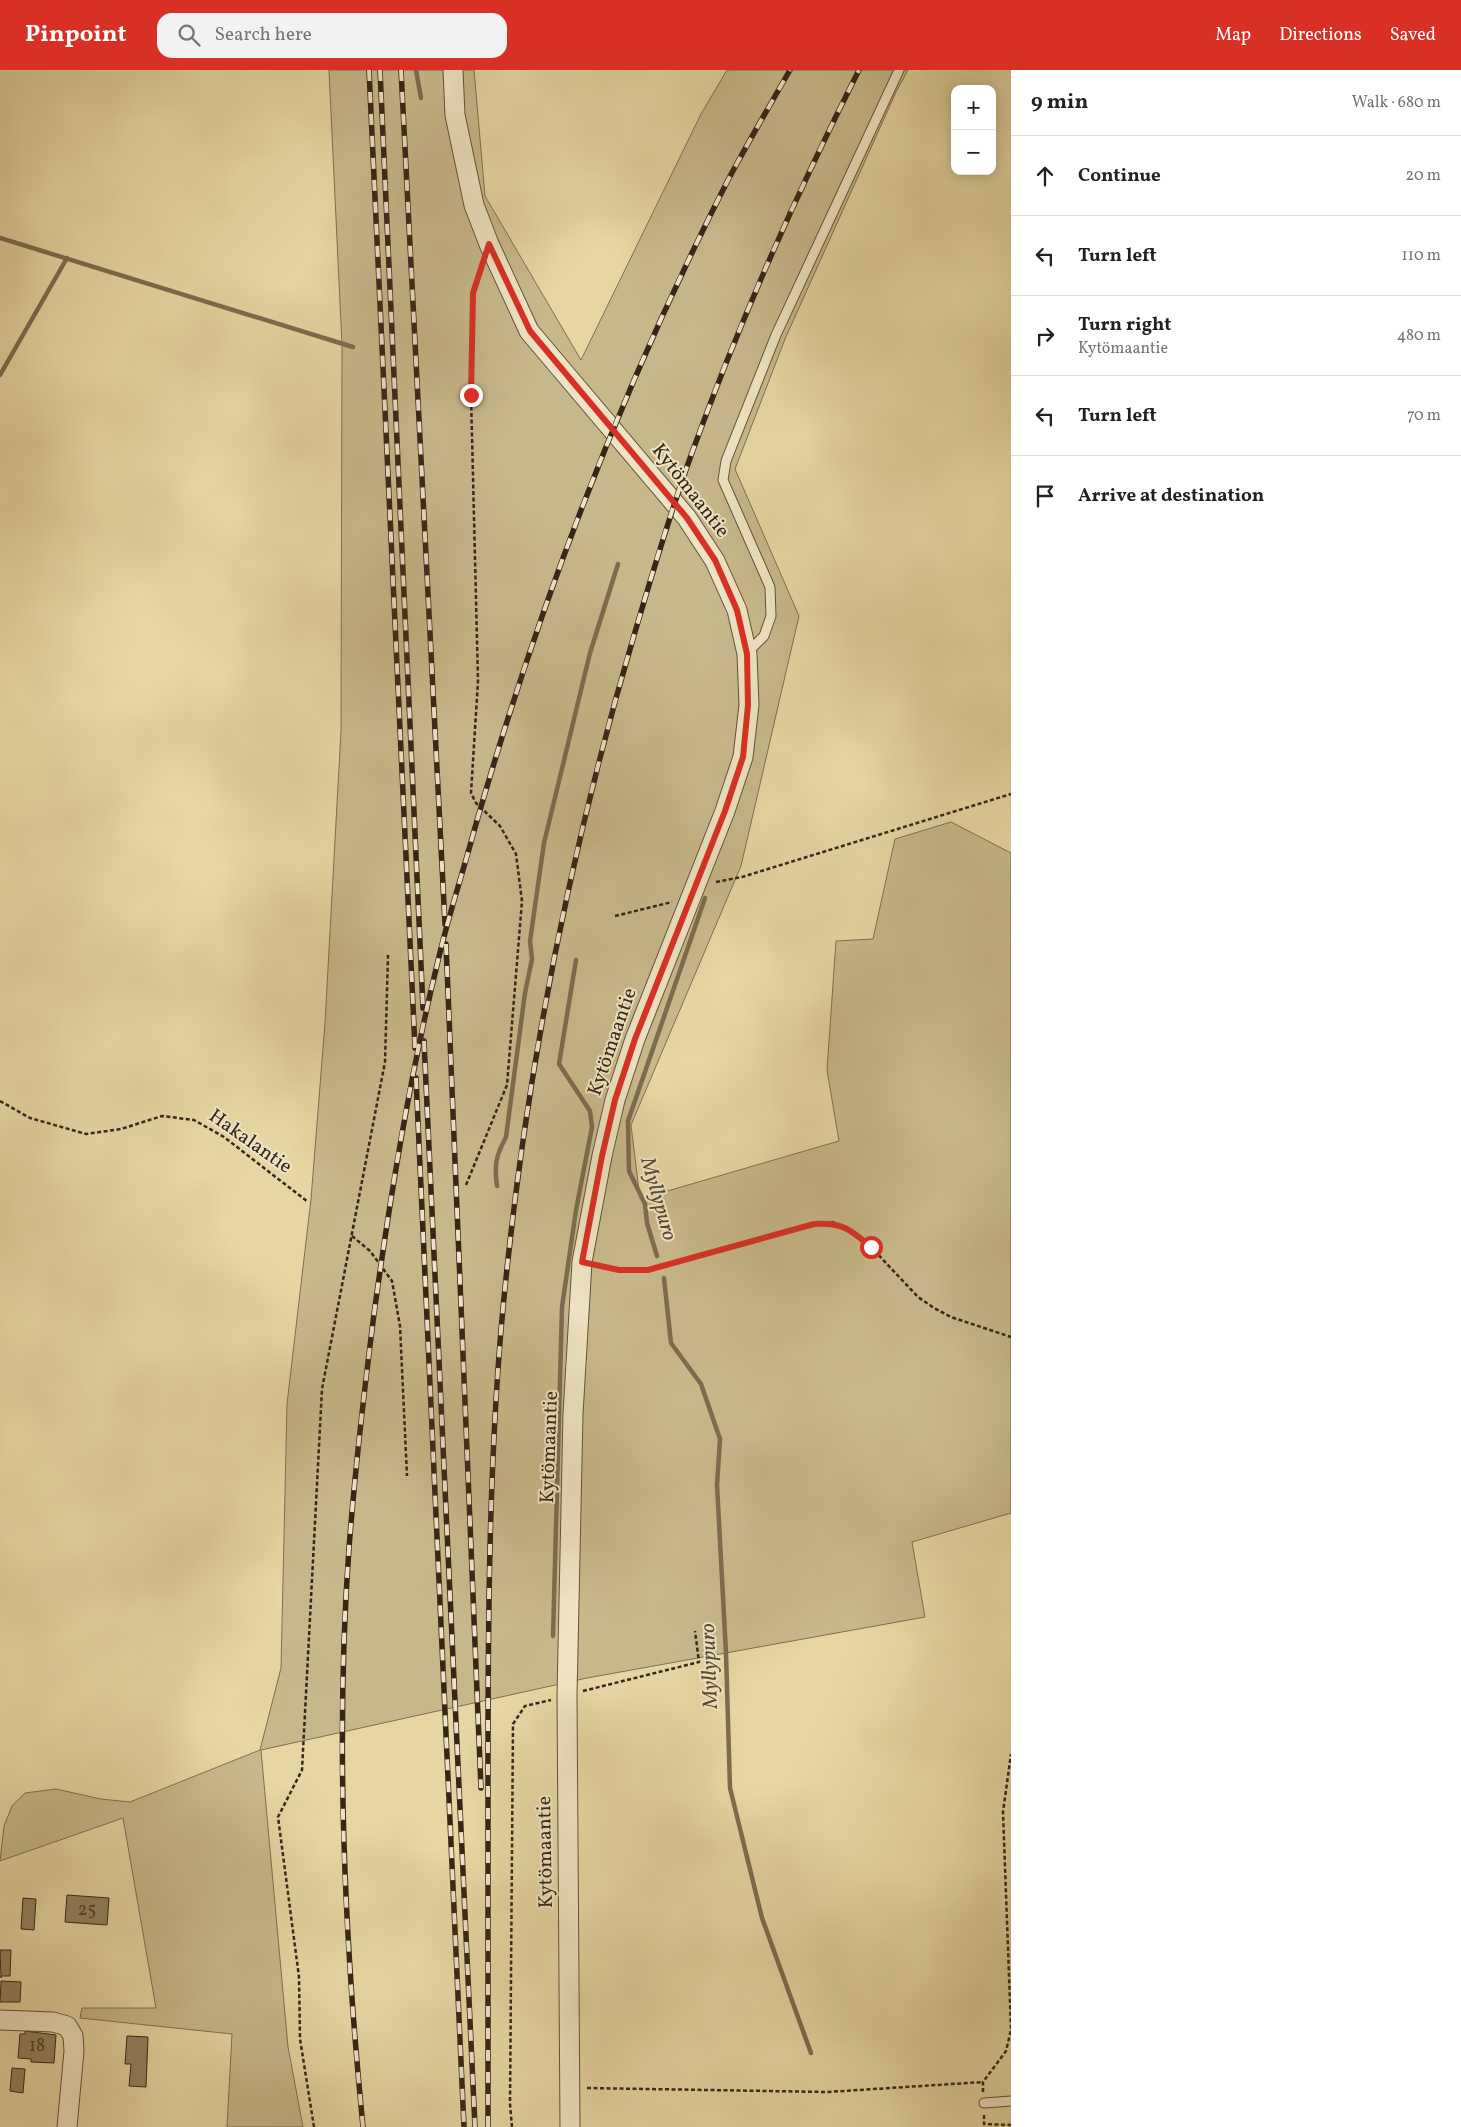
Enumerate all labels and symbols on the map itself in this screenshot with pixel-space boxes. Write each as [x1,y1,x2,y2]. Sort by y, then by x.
route end [460,384,483,407]
street label: Kytömaantie [644,438,736,544]
street label: Kytömaantie [581,984,645,1100]
street label: Hakalantie [203,1103,297,1181]
water label: Myllypuro [632,1153,684,1244]
route start [860,1236,883,1259]
street label: Kytömaantie [534,1390,566,1504]
water label: Myllypuro [694,1622,726,1710]
street label: Kytömaantie [531,1795,561,1909]
house number: 25 [78,1898,96,1923]
house number: 18 [29,2034,45,2059]

